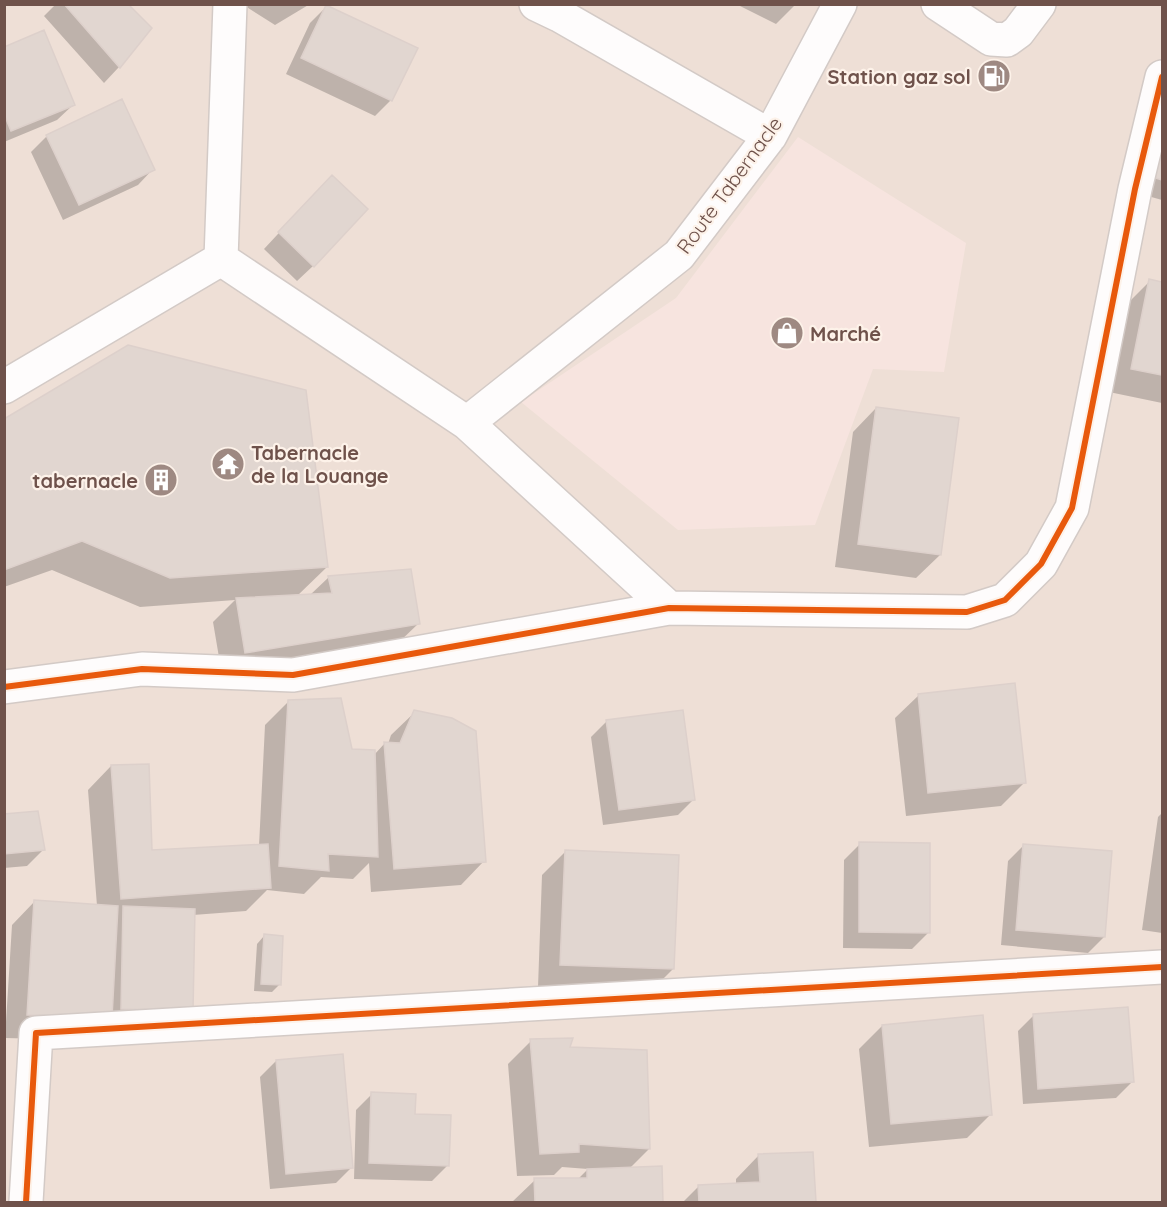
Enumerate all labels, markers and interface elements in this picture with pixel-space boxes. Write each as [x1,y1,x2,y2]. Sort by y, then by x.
fuel station icon: Station gaz sol [976,58,1012,94]
place label: Station gaz sol [827,64,971,89]
street label: Route Tabernacle [671,112,787,258]
shop icon: Marché [769,315,805,351]
place label: Marché [810,321,881,346]
place label: Tabernacle de la Louange [251,440,389,488]
temple icon: Tabernacle de la Louange [210,446,246,482]
building icon: tabernacle [143,462,179,498]
place label: tabernacle [32,468,138,493]

